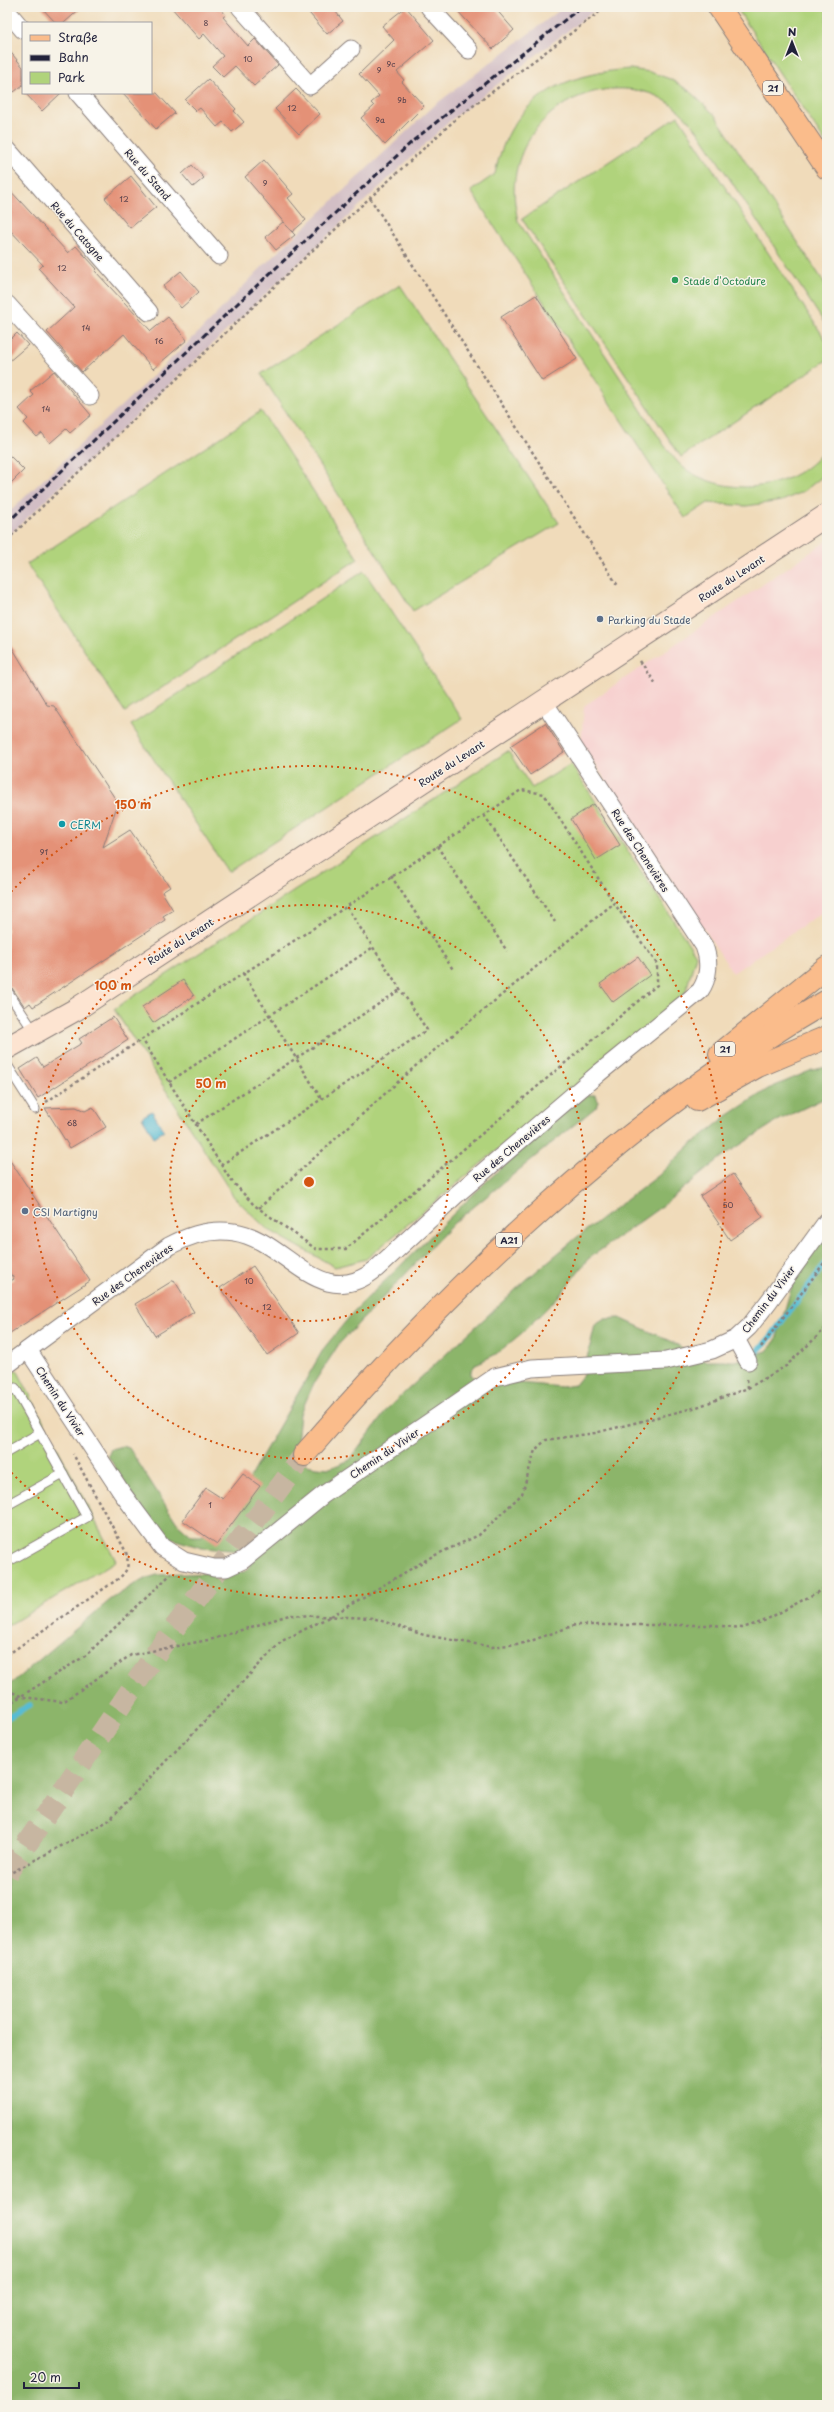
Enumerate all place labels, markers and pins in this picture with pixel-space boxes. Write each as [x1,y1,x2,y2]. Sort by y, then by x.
place label: Stade d'Octodure [683,273,767,288]
marker: Stade d'Octodure [670,275,680,285]
place label: Parking du Stade [608,612,691,627]
marker: Parking du Stade [595,614,605,624]
place label: CERM [70,817,101,832]
marker: CERM [57,819,67,829]
centre of rings [302,1175,316,1189]
place label: CSI Martigny [33,1204,98,1220]
marker: CSI Martigny [20,1206,30,1216]

